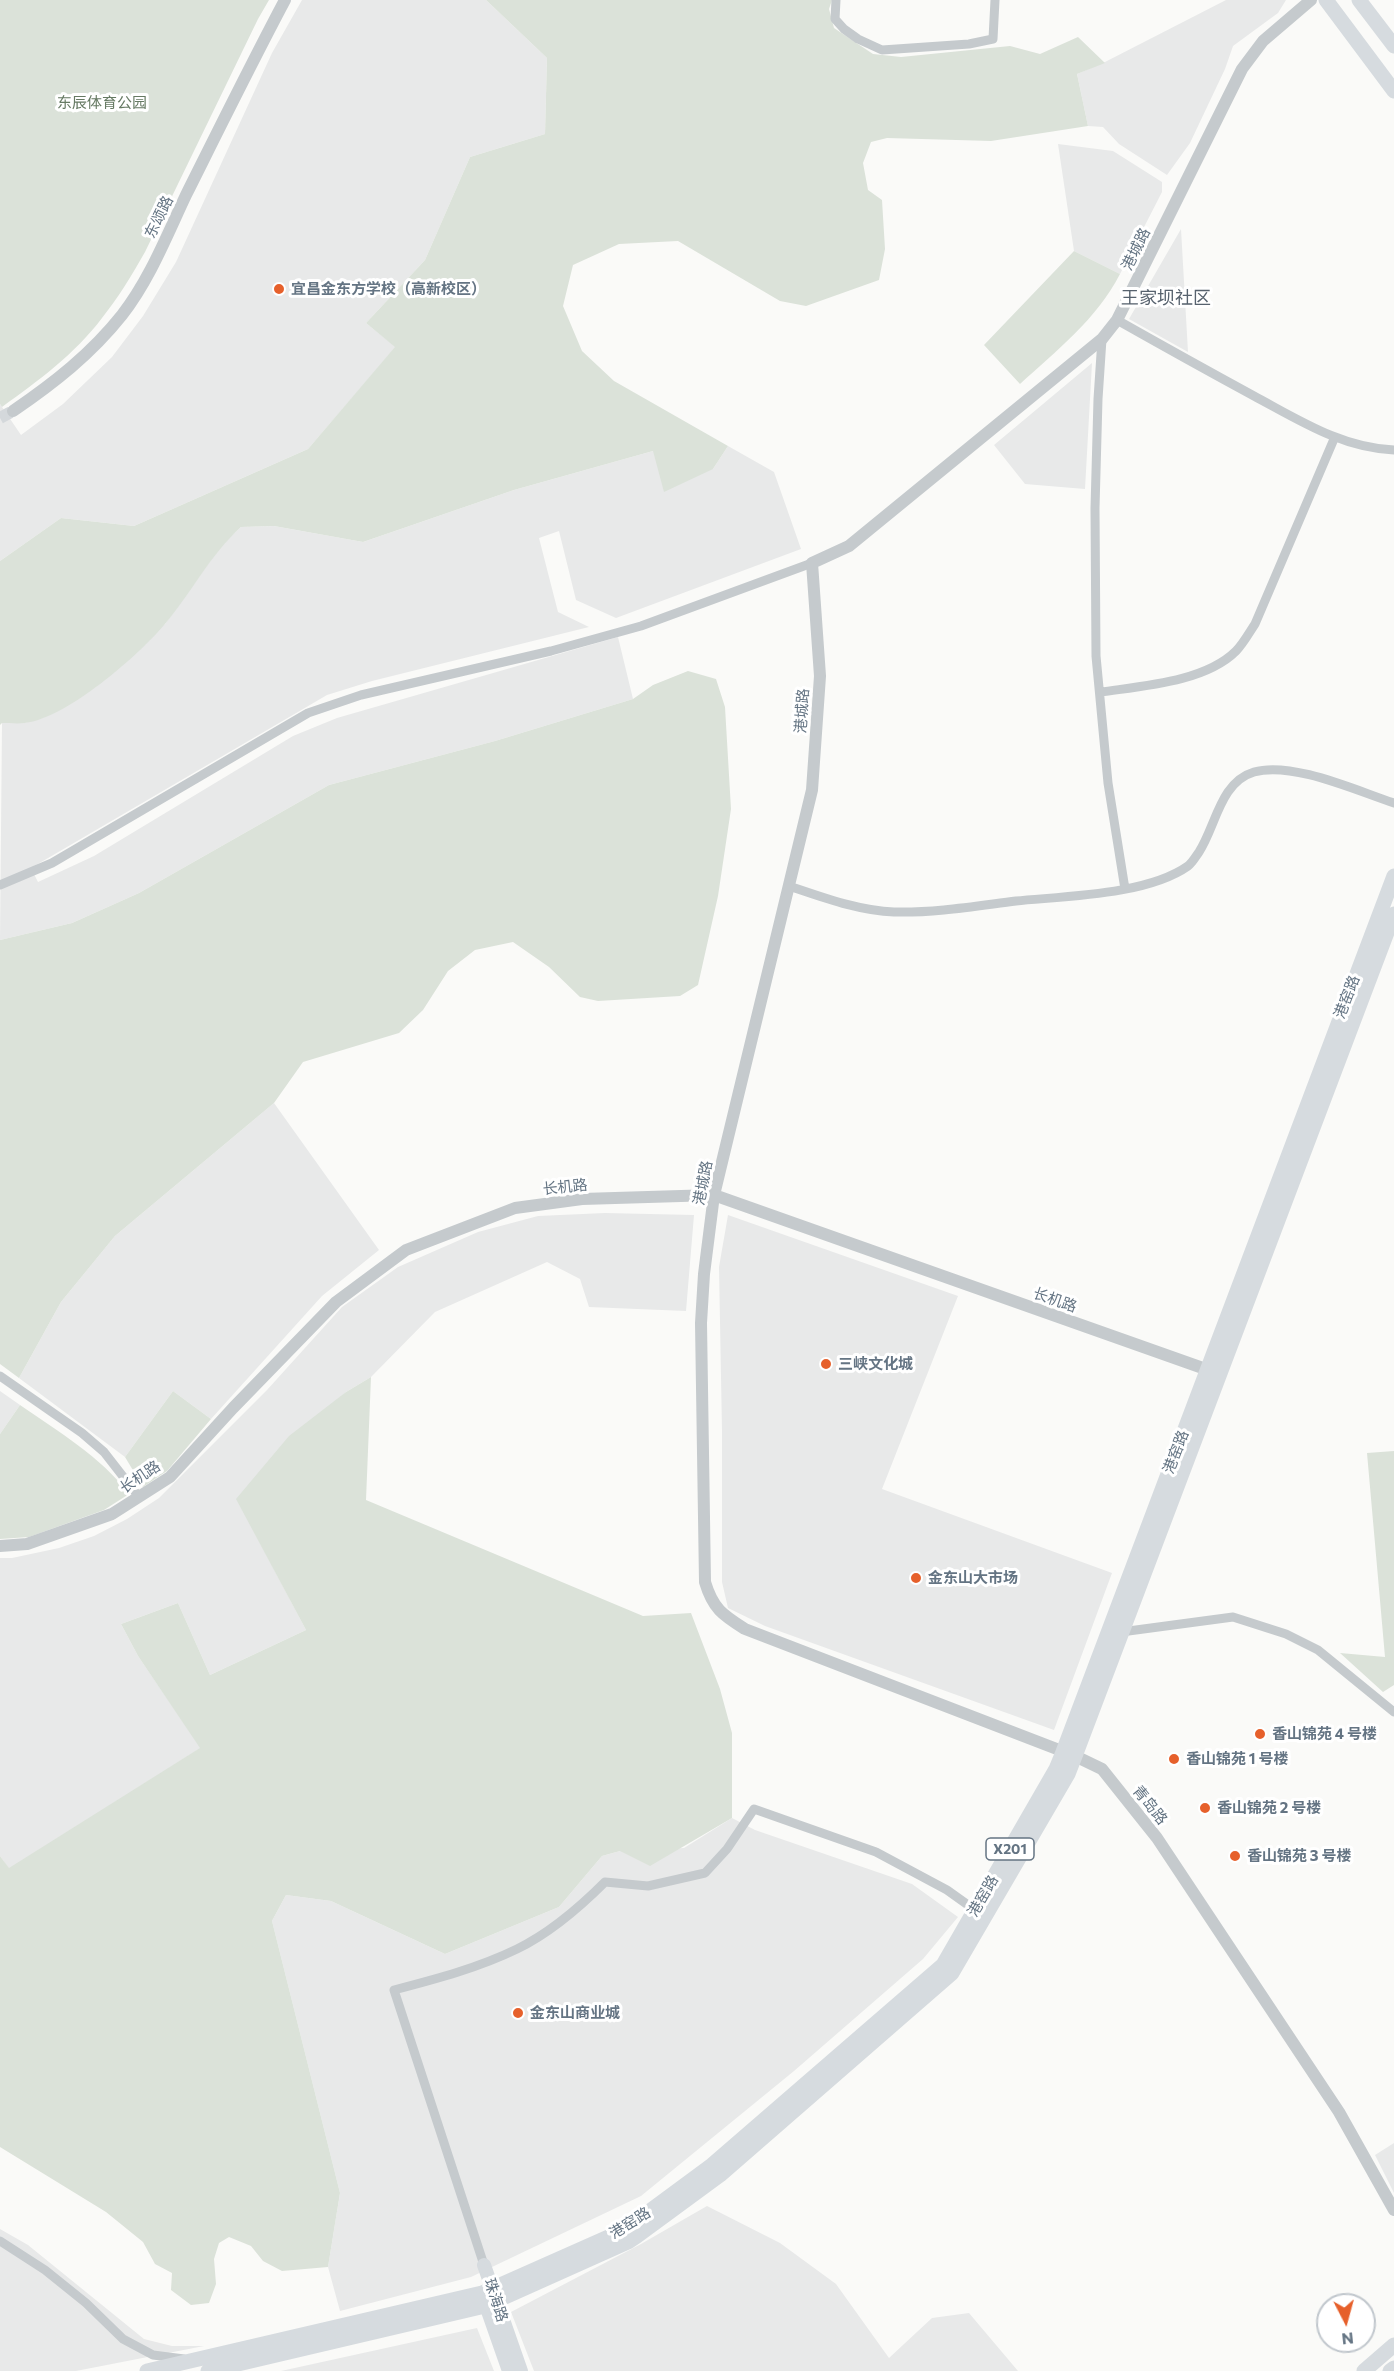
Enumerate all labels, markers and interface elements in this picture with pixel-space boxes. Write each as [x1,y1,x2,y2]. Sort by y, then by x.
park label: 东辰体育公园 [57,94,147,112]
street label: 东颂路 [141,193,177,241]
street label: 港城路 [1118,225,1154,273]
place label: 宜昌金东方学校（高新校区） [291,280,486,298]
marker: 宜昌金东方学校（高新校区） [272,282,286,296]
district label: 王家坝社区 [1121,287,1211,309]
street label: 港城路 [791,688,813,734]
street label: 港窑路 [1331,973,1363,1021]
street label: 港城路 [690,1159,716,1207]
street label: 长机路 [542,1176,588,1198]
street label: 长机路 [1031,1284,1079,1316]
place label: 三峡文化城 [838,1355,913,1373]
marker: 三峡文化城 [819,1357,833,1371]
street label: 港窑路 [1160,1428,1192,1476]
street label: 长机路 [116,1457,164,1497]
place label: 金东山大市场 [928,1569,1018,1587]
marker: 金东山大市场 [909,1571,923,1585]
place label: 香山锦苑 4 号楼 [1272,1725,1377,1743]
marker: 香山锦苑 4 号楼 [1253,1727,1267,1741]
place label: 香山锦苑 1 号楼 [1186,1750,1289,1768]
marker: 香山锦苑 1 号楼 [1167,1752,1181,1766]
street label: 青岛路 [1129,1782,1171,1828]
place label: 香山锦苑 2 号楼 [1217,1799,1321,1817]
marker: 香山锦苑 2 号楼 [1198,1801,1212,1815]
road number: X201 [986,1838,1034,1860]
place label: 香山锦苑 3 号楼 [1247,1847,1351,1865]
marker: 香山锦苑 3 号楼 [1228,1849,1242,1863]
street label: 港窑路 [964,1872,1002,1920]
place label: 金东山商业城 [530,2004,620,2022]
marker: 金东山商业城 [511,2006,525,2020]
street label: 港窑路 [606,2203,654,2243]
street label: 珠海路 [480,2276,512,2324]
north arrow [1316,2293,1376,2353]
text: N [1341,2329,1355,2349]

